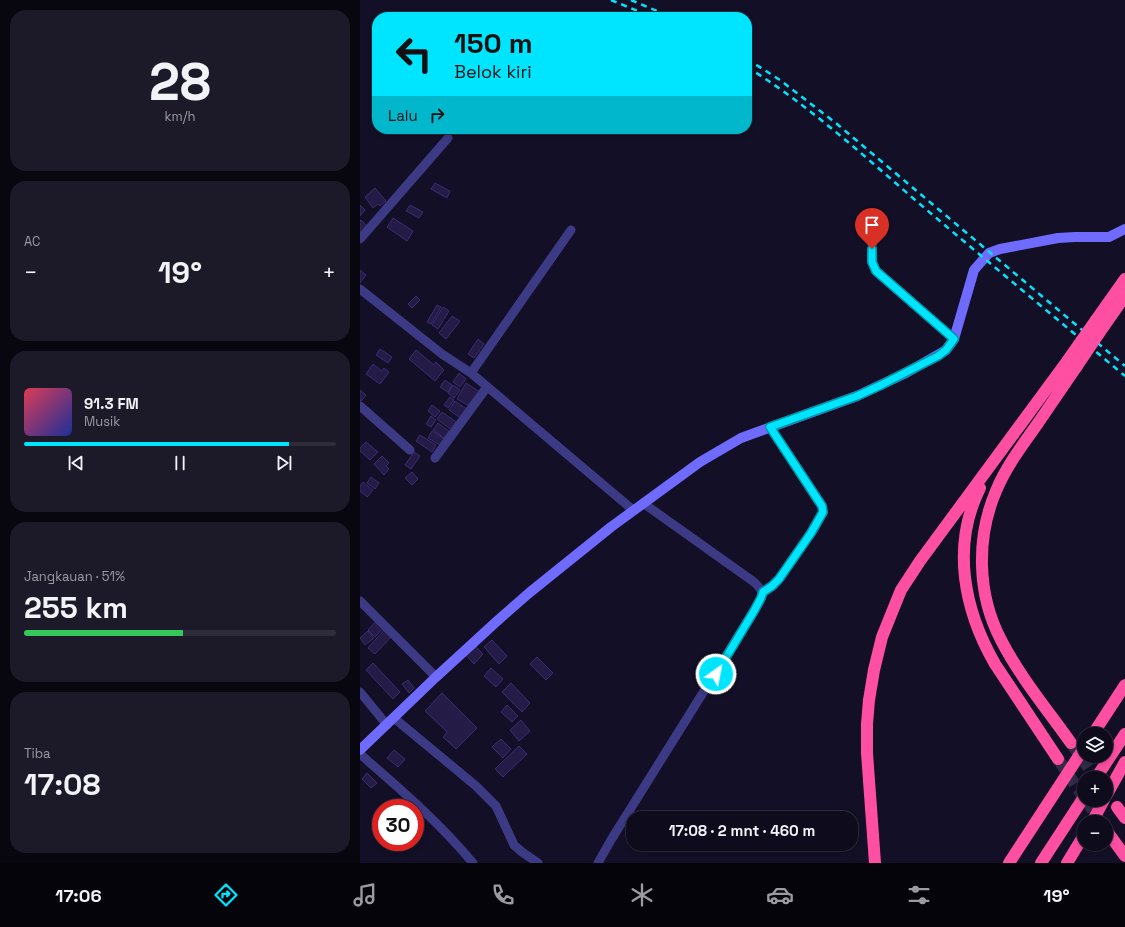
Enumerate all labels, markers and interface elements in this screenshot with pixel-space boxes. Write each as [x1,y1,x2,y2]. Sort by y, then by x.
text: 150 m [454,25,533,61]
icon: left [388,28,440,80]
text: 28 [149,49,211,115]
text: Belok kiri [454,60,532,83]
icon: right [426,104,448,126]
text: Lalu [388,106,418,125]
text: km/h [165,108,195,125]
pin [855,208,889,249]
icon: arrive [861,214,883,236]
text: AC [24,233,40,250]
text: 19° [158,253,202,292]
text: − [24,258,38,286]
text: + [322,258,336,286]
text: 91.3 FM [84,394,139,413]
text: Musik [84,413,120,430]
icon: previous [65,452,87,474]
icon: pause [169,452,191,474]
icon: next [273,452,295,474]
text: Jangkauan · 51% [24,568,125,585]
text: 255 km [24,588,128,627]
position arrow [695,653,737,695]
map controls [1077,727,1113,851]
button: layers [1077,727,1113,763]
text: Tiba [24,745,51,762]
text: 17:08 [24,765,101,804]
button: + [1077,771,1113,807]
speed limit sign: 30 [372,799,424,851]
button: − [1077,815,1113,851]
text: 17:08 · 2 mnt · 460 m [669,821,815,840]
icon: directions [212,881,240,909]
icon: music [351,881,379,909]
icon: phone [489,881,517,909]
icon: climate [628,881,656,909]
icon: car [766,881,794,909]
icon: filters [905,881,933,909]
text: 17:06 [55,884,102,907]
text: 19° [1043,884,1070,907]

